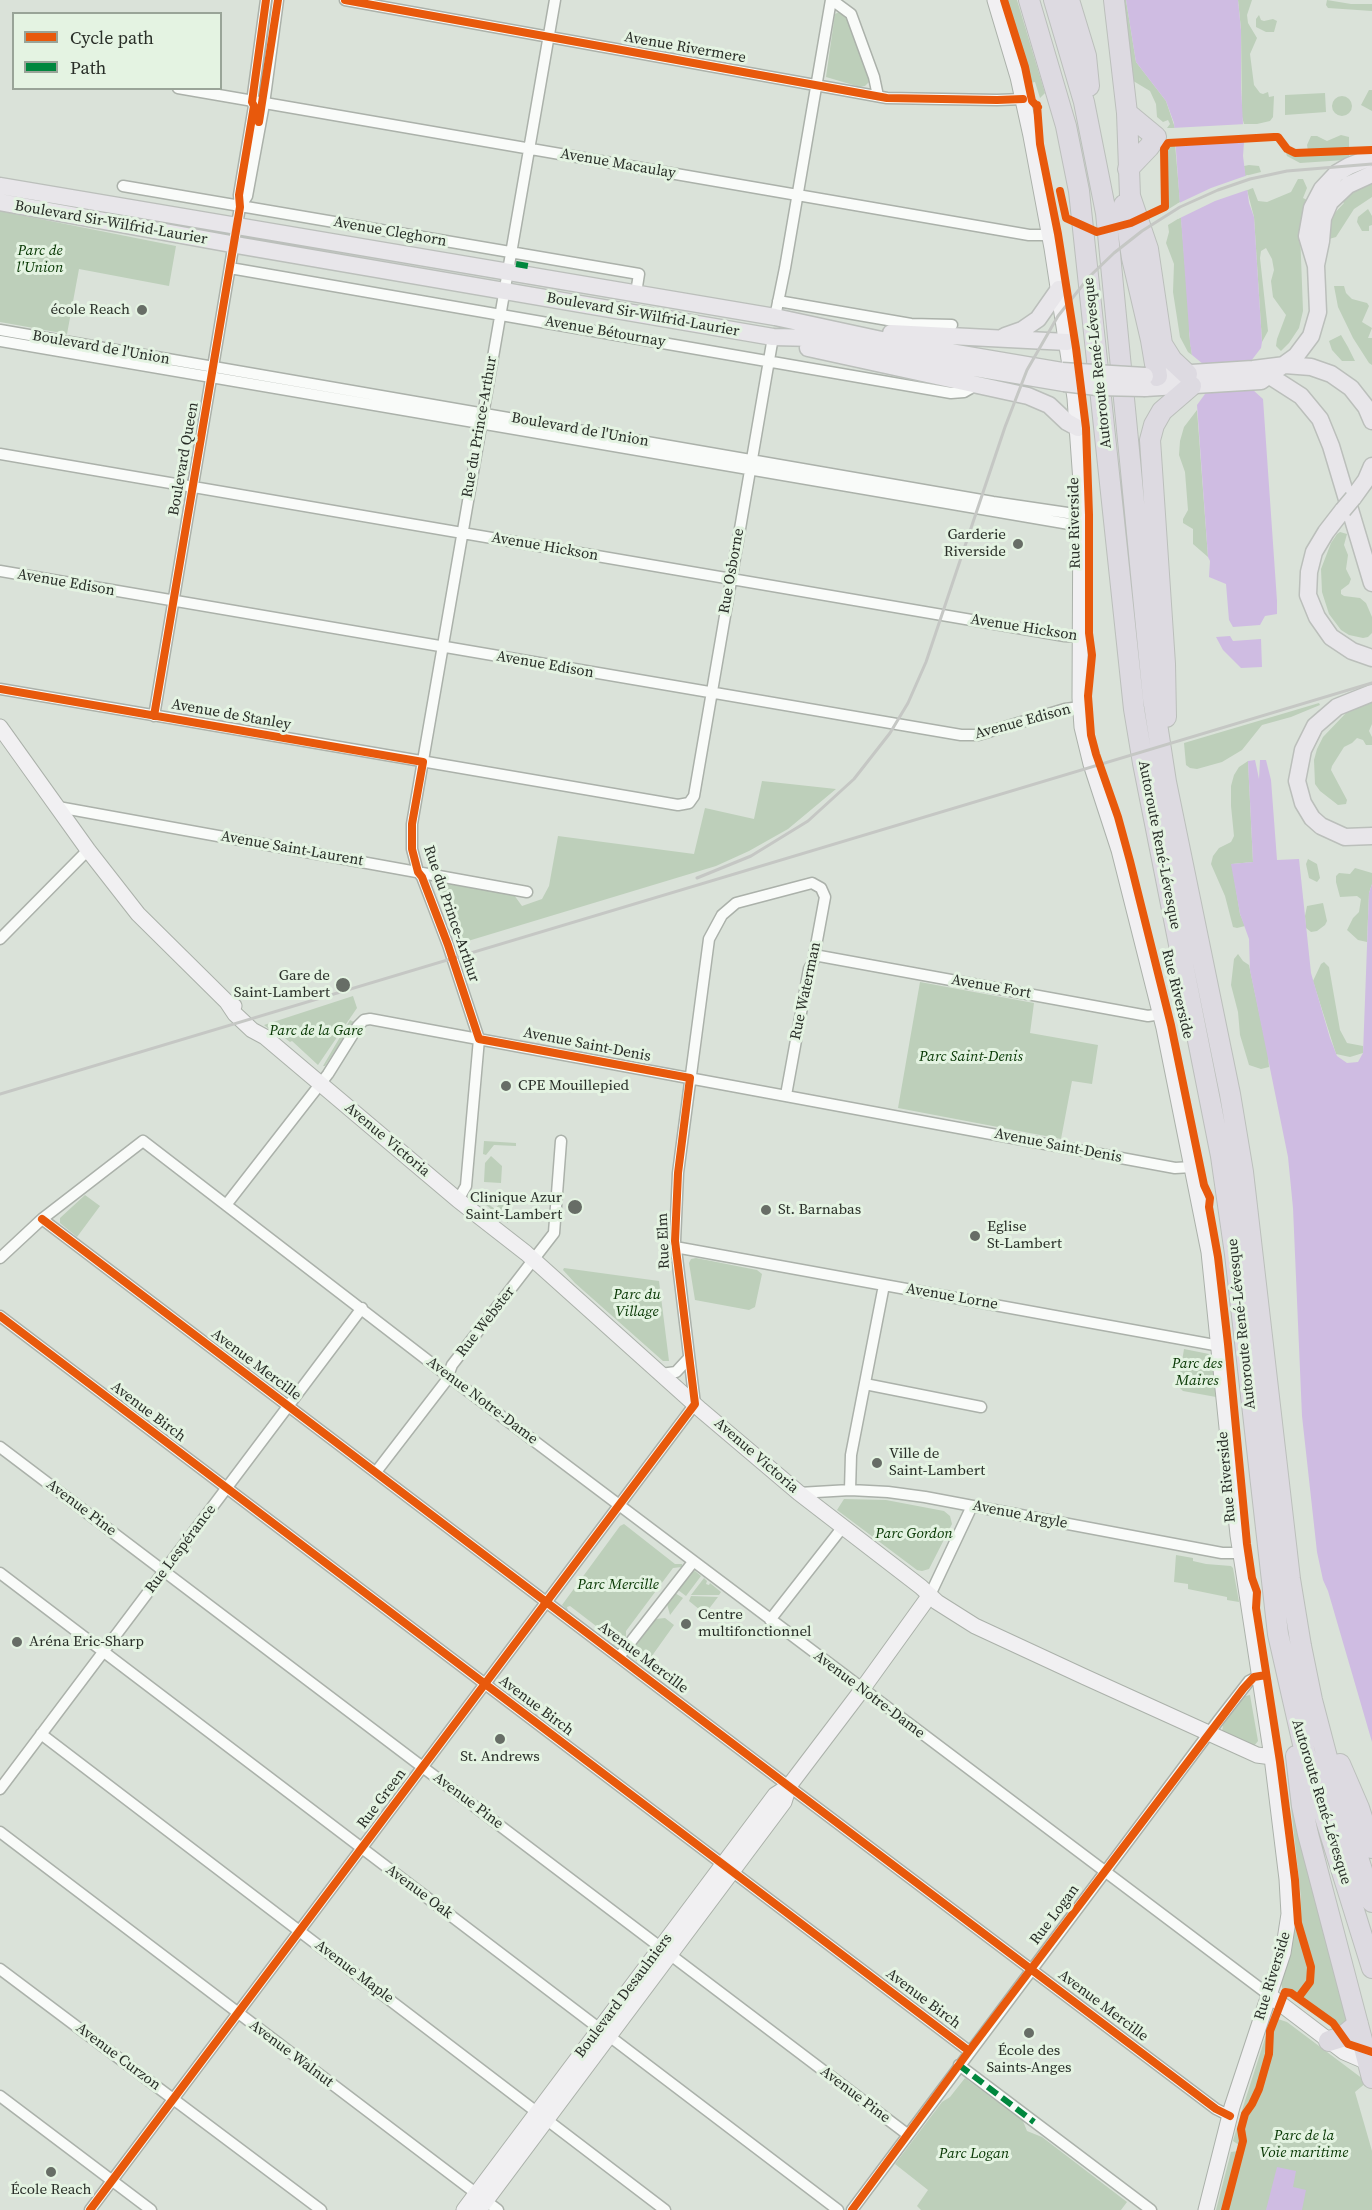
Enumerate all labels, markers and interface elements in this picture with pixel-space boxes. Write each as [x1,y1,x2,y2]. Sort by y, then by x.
legend [12,12,222,90]
text: Cycle path [70,25,154,50]
street label: Avenue Rivermere [623,28,747,68]
text: Path [70,55,106,80]
street label: Avenue Macaulay [559,145,677,183]
street label: Boulevard Sir-Wilfrid-Laurier [13,197,209,249]
street label: Avenue Cleghorn [332,213,448,251]
park label: Parc de l'Union [17,242,63,277]
street label: Autoroute René-Lévesque [1080,277,1116,449]
street label: Boulevard Sir-Wilfrid-Laurier [545,289,741,341]
place label: école Reach [50,301,130,319]
marker: école Reach [135,303,149,317]
street label: Avenue Bétournay [543,313,667,351]
street label: Boulevard de l'Union [31,327,171,369]
street label: Rue du Prince-Arthur [459,355,501,499]
street label: Boulevard Queen [165,401,203,517]
street label: Boulevard de l'Union [510,409,650,451]
street label: Rue Riverside [1065,477,1085,569]
place label: Garderie Riverside [944,526,1006,561]
street label: Rue Osborne [716,527,748,615]
street label: Avenue Hickson [490,529,600,565]
marker: Garderie Riverside [1011,537,1025,551]
street label: Avenue Edison [16,566,116,600]
street label: Avenue Hickson [969,611,1079,645]
street label: Avenue Edison [495,648,595,682]
street label: Avenue de Stanley [170,696,292,734]
street label: Avenue Edison [973,701,1073,743]
street label: Autoroute René-Lévesque [1134,759,1184,931]
street label: Avenue Saint-Laurent [219,828,365,870]
street label: Rue du Prince-Arthur [419,843,483,985]
street label: Rue Waterman [787,941,825,1041]
street label: Rue Riverside [1157,947,1197,1041]
place label: Gare de Saint-Lambert [234,967,330,1002]
street label: Avenue Fort [950,971,1032,1003]
marker: Gare de Saint-Lambert [334,976,352,994]
park label: Parc de la Gare [269,1022,363,1040]
street label: Avenue Saint-Denis [522,1024,652,1066]
park label: Parc Saint-Denis [919,1048,1023,1066]
place label: CPE Mouillepied [518,1077,629,1095]
marker: CPE Mouillepied [499,1079,513,1093]
street label: Avenue Victoria [341,1099,433,1181]
street label: Avenue Saint-Denis [993,1125,1123,1167]
place label: Clinique Azur Saint-Lambert [466,1189,562,1224]
marker: Clinique Azur Saint-Lambert [566,1198,584,1216]
place label: St. Barnabas [778,1201,861,1219]
marker: St. Barnabas [759,1203,773,1217]
street label: Rue Elm [654,1213,674,1269]
place label: Eglise St-Lambert [987,1218,1062,1253]
marker: Eglise St-Lambert [968,1229,982,1243]
street label: Autoroute René-Lévesque [1224,1238,1260,1410]
street label: Avenue Lorne [905,1280,999,1314]
street label: Rue Webster [453,1283,519,1361]
park label: Parc du Village [613,1286,661,1321]
street label: Avenue Mercille [207,1325,305,1405]
street label: Avenue Notre-Dame [423,1353,541,1449]
park label: Parc des Maires [1172,1355,1222,1390]
street label: Avenue Birch [107,1378,189,1446]
street label: Avenue Victoria [710,1415,802,1497]
street label: Rue Riverside [1214,1431,1240,1523]
place label: Ville de Saint-Lambert [889,1445,985,1480]
marker: Ville de Saint-Lambert [870,1456,884,1470]
street label: Avenue Pine [42,1476,120,1540]
street label: Avenue Argyle [971,1497,1069,1533]
street label: Rue Lespérance [142,1501,220,1597]
park label: Parc Gordon [875,1525,953,1543]
park label: Parc Mercille [577,1576,659,1594]
place label: Centre multifonctionnel [698,1606,811,1641]
marker: Centre multifonctionnel [679,1617,693,1631]
street label: Avenue Mercille [594,1618,692,1698]
place label: Aréna Eric-Sharp [29,1633,144,1651]
marker: Aréna Eric-Sharp [10,1635,24,1649]
street label: Avenue Notre-Dame [810,1647,928,1743]
street label: Avenue Birch [495,1672,577,1740]
street label: Autoroute René-Lévesque [1287,1717,1355,1887]
marker: St. Andrews [493,1732,507,1746]
place label: St. Andrews [460,1748,540,1766]
street label: Rue Green [354,1766,410,1832]
street label: Avenue Pine [429,1769,507,1833]
street label: Avenue Oak [382,1861,456,1923]
street label: Rue Logan [1027,1881,1083,1949]
street label: Boulevard Desaulniers [571,1930,677,2062]
street label: Rue Riverside [1251,1930,1295,2022]
street label: Avenue Maple [311,1937,397,2007]
street label: Avenue Birch [882,1965,964,2033]
street label: Avenue Mercille [1054,1966,1152,2046]
street label: Avenue Walnut [245,2016,337,2092]
street label: Avenue Curzon [72,2019,164,2095]
marker: École des Saints-Anges [1022,2026,1036,2040]
place label: École des Saints-Anges [986,2042,1072,2077]
street label: Avenue Pine [816,2063,894,2127]
park label: Parc de la Voie maritime [1260,2127,1348,2162]
park label: Parc Logan [939,2145,1009,2163]
marker: École Reach [44,2165,58,2179]
place label: École Reach [11,2181,91,2199]

